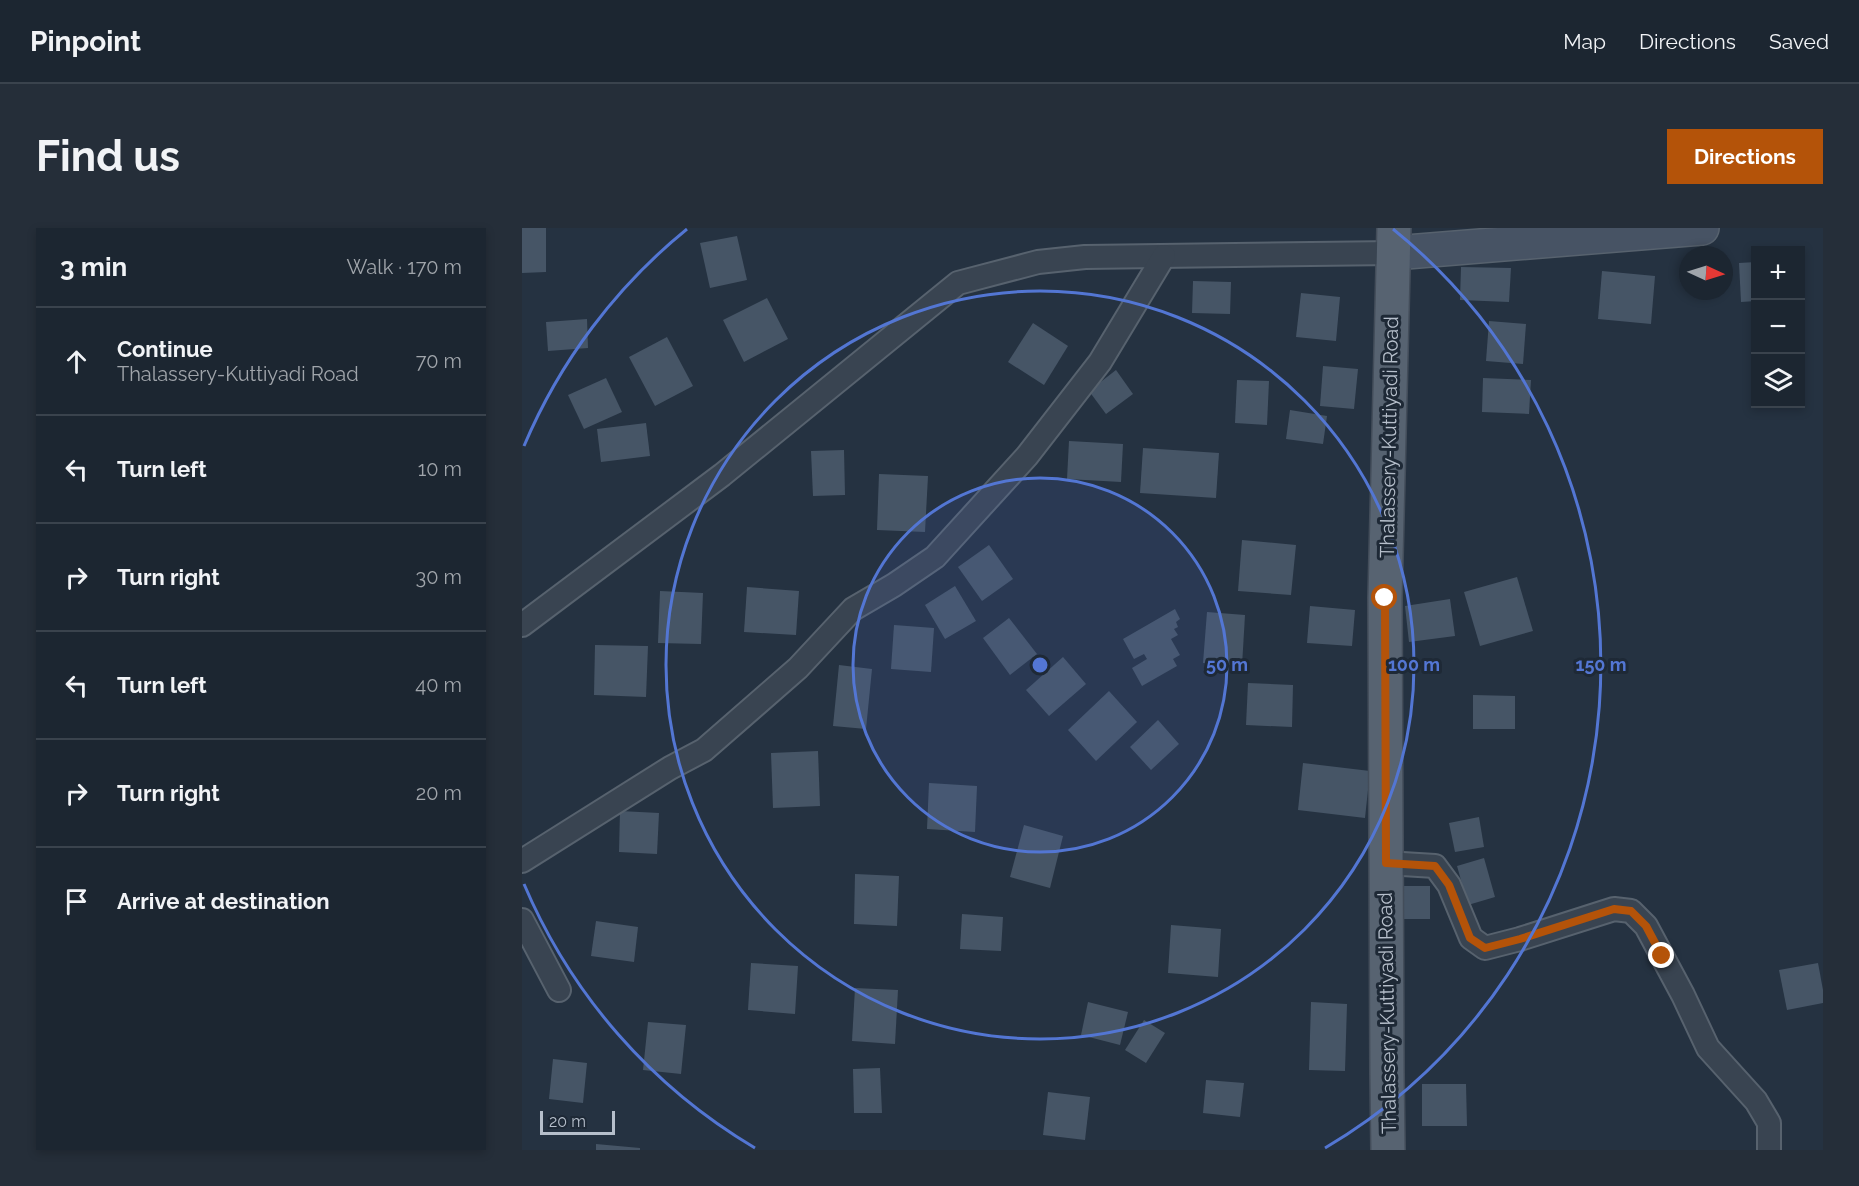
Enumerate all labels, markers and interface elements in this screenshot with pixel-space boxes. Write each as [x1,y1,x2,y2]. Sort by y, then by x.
text: Pinpoint [30,25,141,58]
text: Map [1563,29,1606,54]
text: Directions [1639,29,1736,54]
text: Saved [1769,29,1829,54]
button: Directions [1667,129,1823,184]
text: Find us [36,132,180,181]
north arrow [1679,246,1733,300]
map controls [1751,246,1805,408]
button: + [1751,246,1805,300]
text: 3 min [60,252,127,282]
text: Walk · 170 m [346,255,462,279]
button: − [1751,300,1805,354]
street label: Thalassery-Kuttiyadi Road [1375,316,1403,558]
text: Continue [117,336,213,362]
icon: ahead [60,345,93,378]
text: 70 m [416,349,462,373]
button: layers [1751,354,1805,408]
text: Thalassery-Kuttiyadi Road [117,362,359,386]
icon: left [60,453,93,486]
text: Turn left [117,456,207,482]
text: 10 m [418,457,462,481]
icon: right [60,561,93,594]
text: Turn right [117,564,220,590]
text: 30 m [416,565,462,589]
route start [1371,584,1397,610]
text: 50 m [1206,654,1248,675]
text: 100 m [1388,654,1440,675]
text: 150 m [1576,654,1627,675]
centre of rings [1030,655,1050,675]
icon: left [60,669,93,702]
text: Turn left [117,672,207,698]
text: 40 m [415,673,462,697]
icon: right [60,777,93,810]
text: Turn right [117,780,220,806]
text: 20 m [416,781,462,805]
icon: arrive [60,885,93,918]
text: Arrive at destination [117,888,330,914]
street label: Thalassery-Kuttiyadi Road [1373,892,1401,1134]
route end [1648,942,1674,968]
scale bar [540,1108,615,1136]
text: 20 m [549,1112,586,1131]

